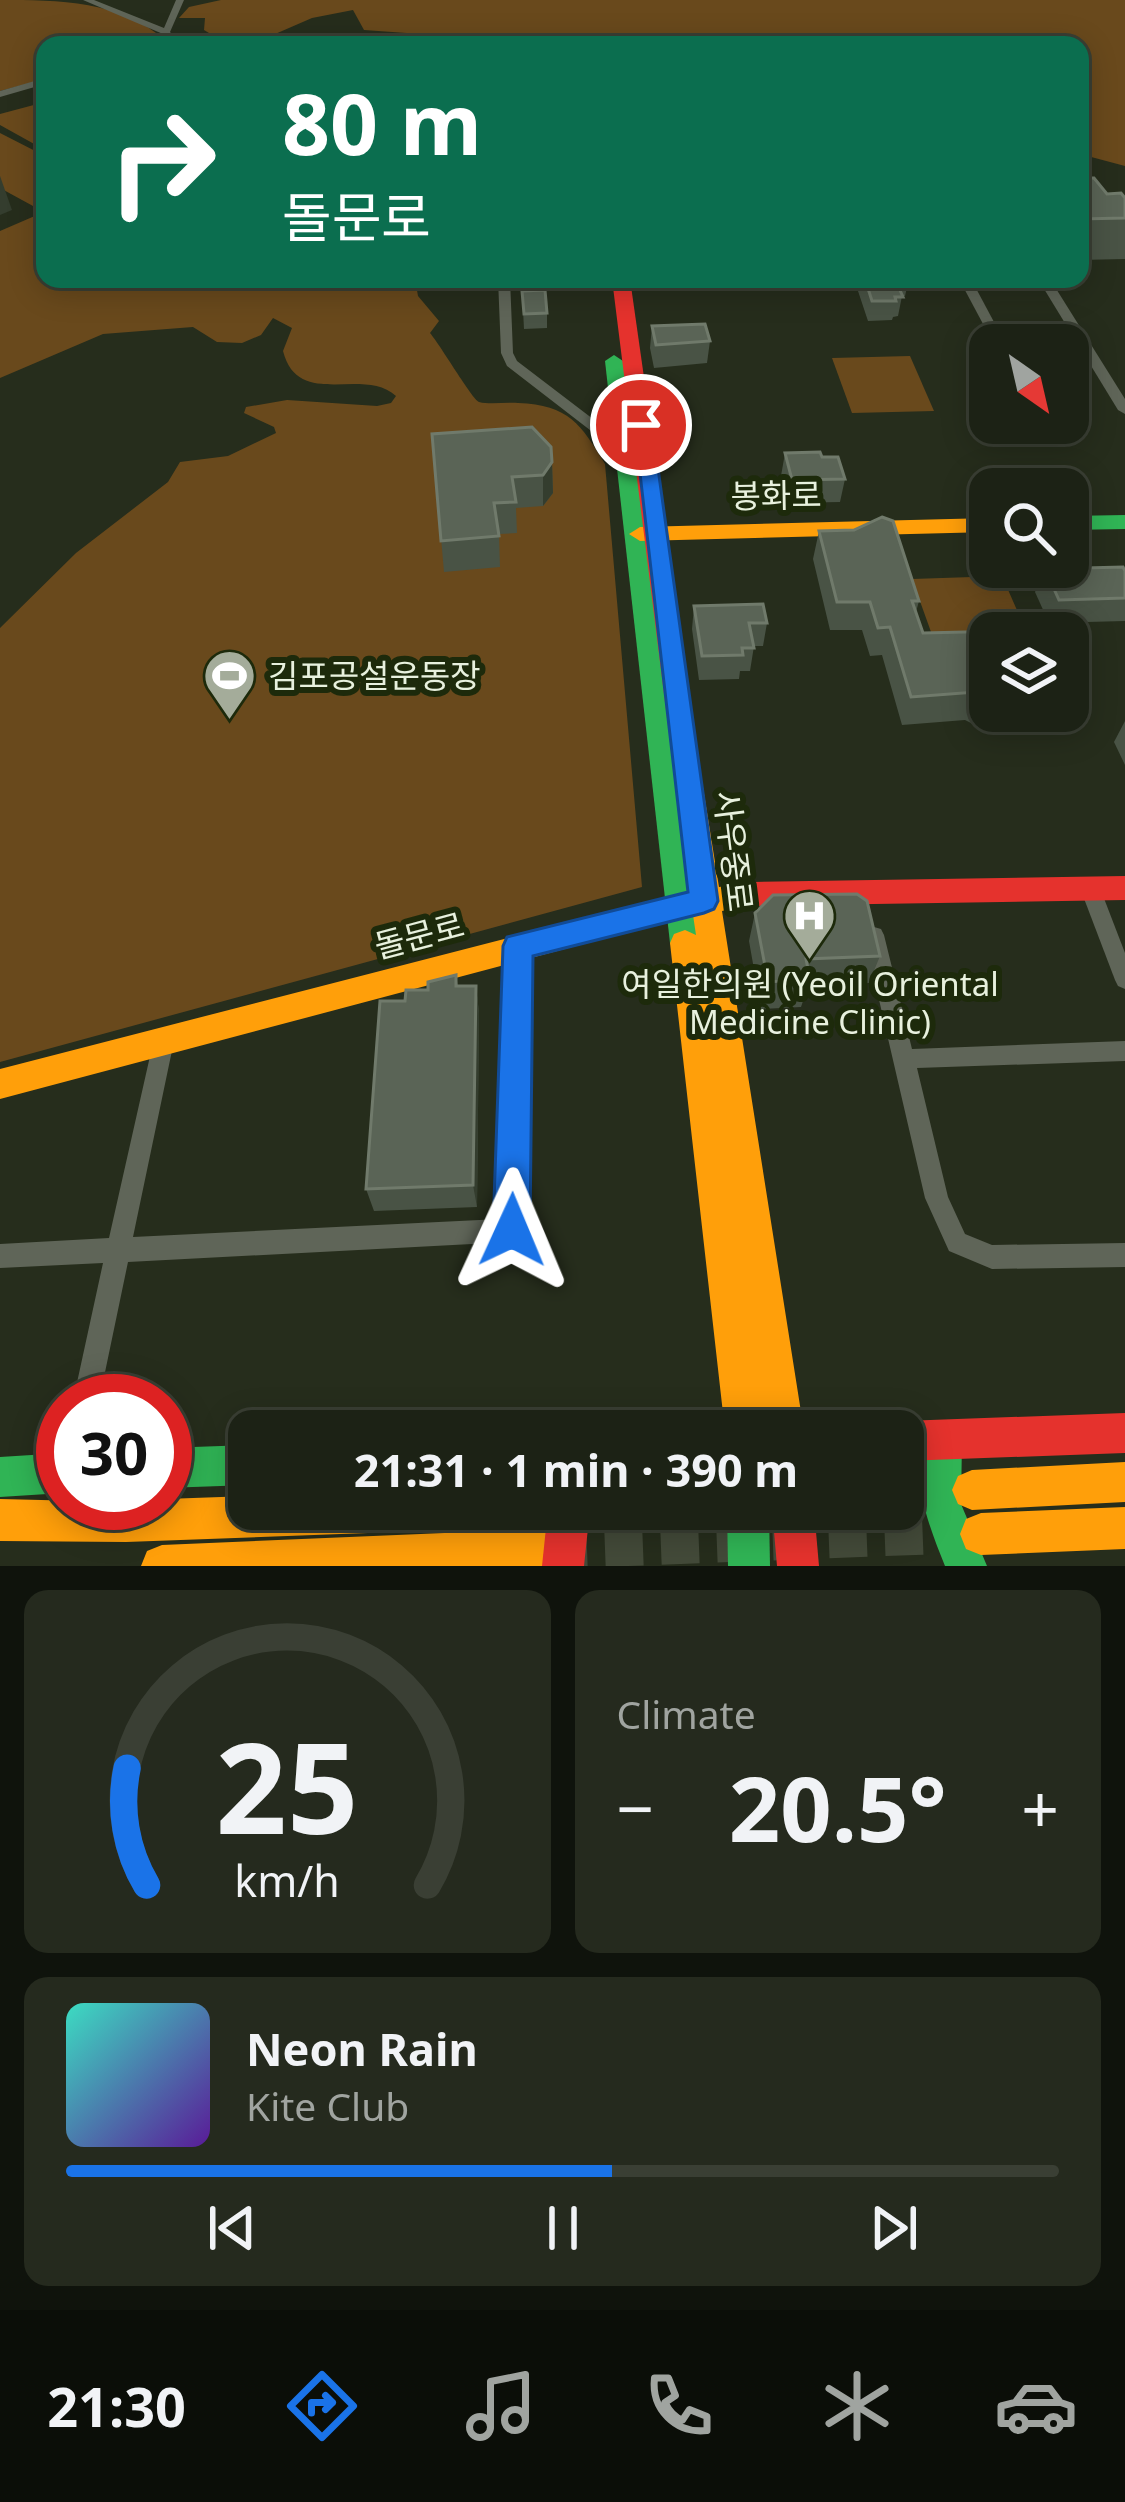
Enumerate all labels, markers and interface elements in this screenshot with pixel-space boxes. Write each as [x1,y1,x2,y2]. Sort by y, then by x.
text: 80 m [282,65,482,180]
icon: right [84,84,240,240]
text: 돌문로 [282,179,431,253]
north arrow [969,324,1089,444]
map controls [969,324,1089,732]
pin [590,374,692,476]
icon: arrive [608,392,674,458]
button: search [969,468,1089,588]
street label: 봉화로 [730,472,822,518]
button: layers [969,612,1089,732]
sports icon: 김포공설운동장 [201,647,257,721]
place label: 김포공설운동장 [268,653,481,698]
street label: 사우중로 [704,788,764,914]
hospital icon: 여일한의원 (Yeoil Oriental Medicine Clinic) [782,888,838,962]
street label: 돌문로 [369,901,469,969]
place label: 여일한의원 (Yeoil Oriental Medicine Clinic) [621,961,999,1044]
position arrow [449,1167,575,1293]
speed limit sign: 30 [36,1374,192,1530]
text: 21:31 · 1 min · 390 m [354,1439,798,1500]
text: Climate [617,1687,756,1740]
text: 25 [216,1701,359,1871]
text: 20.5° [729,1746,947,1868]
text: − [617,1762,654,1852]
text: + [1021,1762,1059,1852]
text: km/h [235,1850,340,1909]
text: Neon Rain [246,2018,478,2079]
text: Kite Club [246,2079,409,2132]
icon: previous [199,2195,265,2261]
icon: pause [530,2195,596,2261]
icon: next [861,2195,927,2261]
icon: directions [280,2364,364,2448]
icon: music [459,2364,543,2448]
icon: phone [637,2364,721,2448]
icon: climate [815,2364,899,2448]
icon: car [994,2364,1078,2448]
text: 21:30 [47,2369,186,2443]

